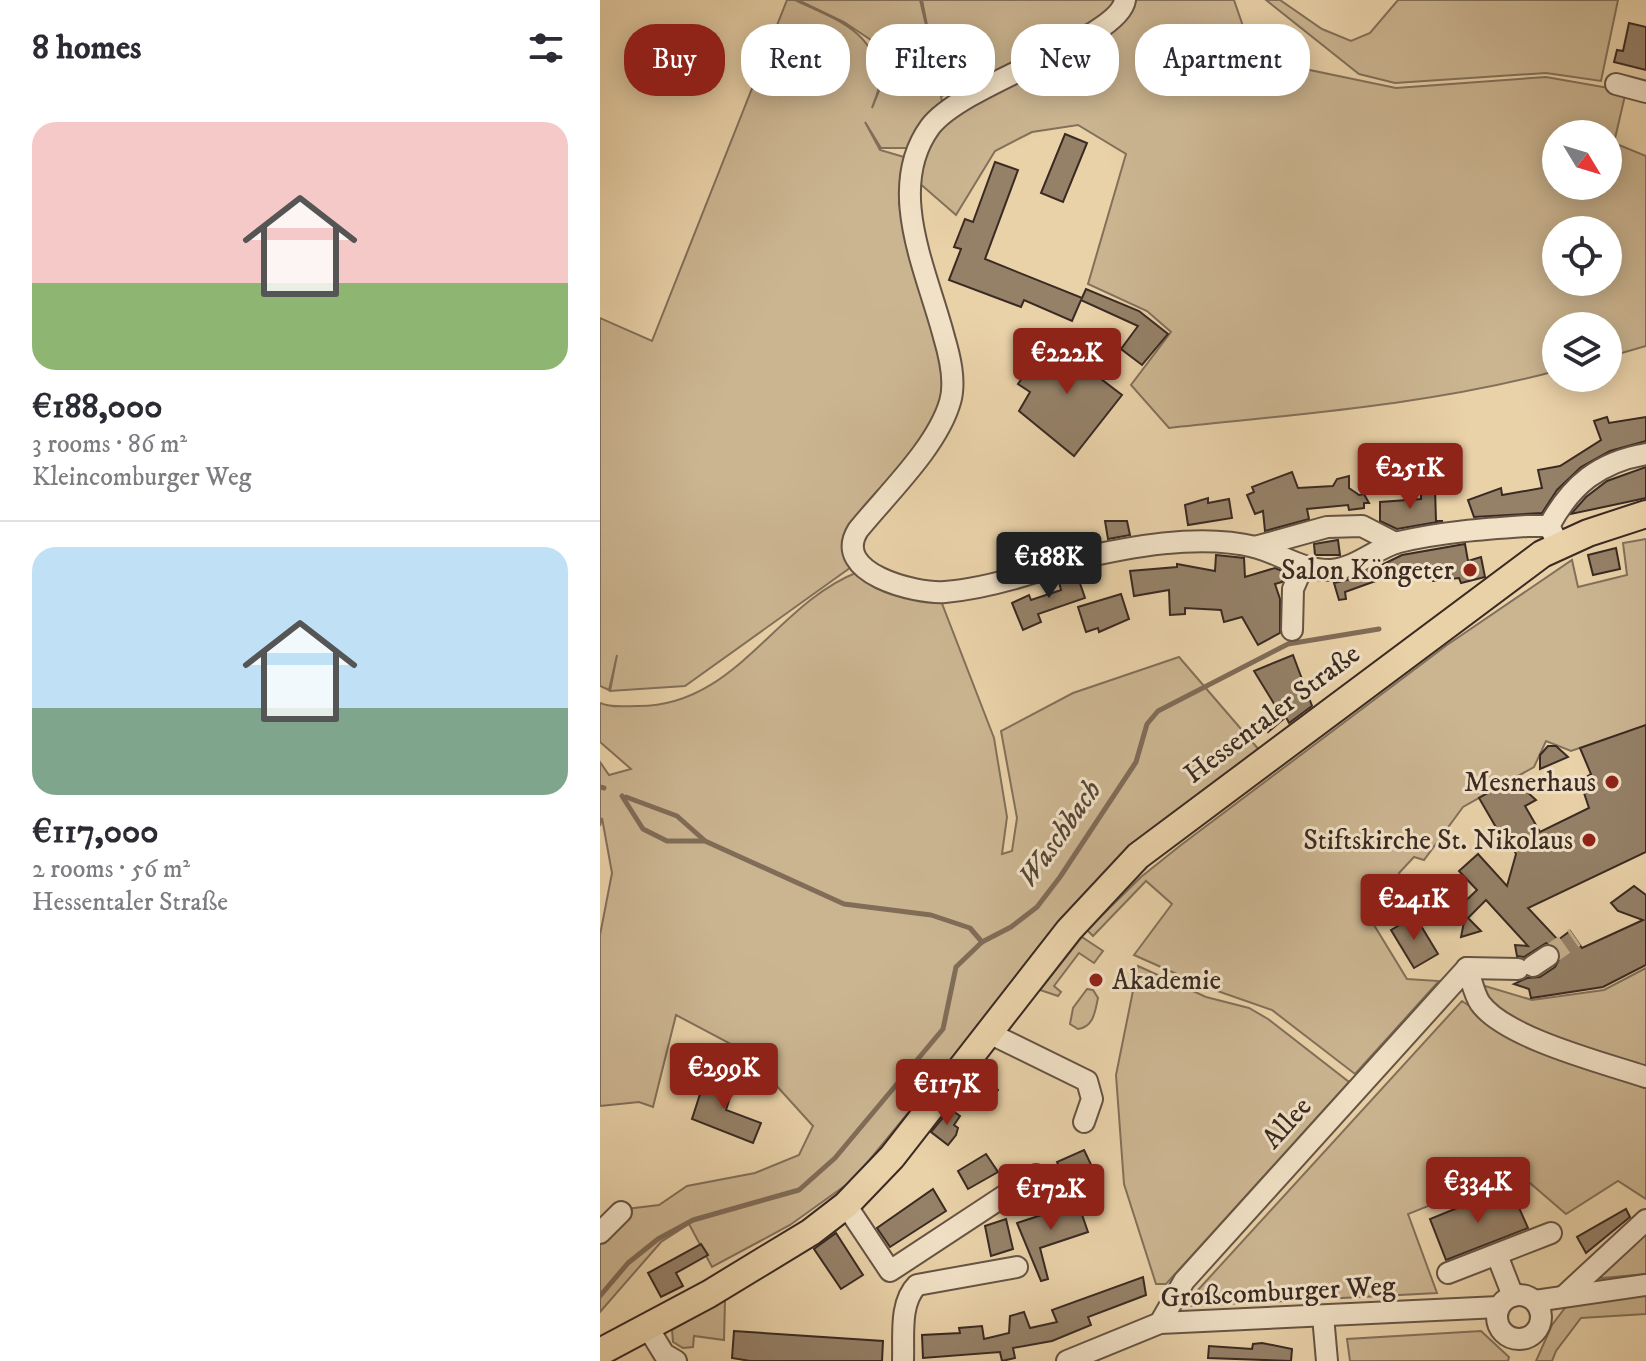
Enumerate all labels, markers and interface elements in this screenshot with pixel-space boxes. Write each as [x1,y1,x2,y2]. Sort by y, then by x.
chip: Buy [624,24,725,96]
chip: Rent [741,24,850,96]
chip: Filters [866,24,995,96]
chip: New [1011,24,1119,96]
chip: Apartment [1135,24,1310,96]
icon: filters [524,26,568,70]
text: 8 homes [32,27,141,69]
north arrow [1542,120,1622,200]
map controls [1542,120,1622,392]
icon: home [228,174,372,318]
button: locate [1542,216,1622,296]
button: layers [1542,312,1622,392]
pin: €222K [1011,328,1123,396]
text: €222K [1031,337,1103,370]
text: €188,000 [32,386,163,428]
text: 3 rooms · 86 m² [32,428,187,461]
pin: €251K [1354,443,1466,511]
text: €251K [1376,452,1444,485]
text: Kleincomburger Weg [32,461,251,494]
pin: €188K [993,532,1105,600]
text: €188K [1014,541,1084,574]
place label: Salon Köngeter [1281,553,1455,588]
marker: Salon Köngeter [1461,561,1479,579]
icon: home [228,599,372,743]
street label: Hessentaler Straße [1177,636,1367,792]
place label: Mesnerhaus [1464,765,1596,800]
water label: Waschbach [1010,773,1110,895]
marker: Mesnerhaus [1603,773,1621,791]
text: €117,000 [32,811,159,853]
place label: Stiftskirche St. Nikolaus [1303,823,1573,858]
marker: Stiftskirche St. Nikolaus [1580,831,1598,849]
text: 2 rooms · 56 m² [32,853,190,886]
pin: €241K [1358,874,1470,942]
text: €241K [1379,883,1449,916]
text: Hessentaler Straße [32,886,228,919]
place label: Akademie [1112,963,1221,998]
marker: Akademie [1087,971,1105,989]
pin: €299K [668,1043,780,1111]
text: €299K [688,1052,760,1085]
pin: €117K [891,1059,1003,1127]
text: €117K [914,1068,980,1101]
street label: Allee [1255,1090,1319,1156]
pin: €334K [1422,1157,1534,1225]
pin: €172K [995,1164,1107,1232]
text: €334K [1444,1166,1512,1199]
text: €172K [1016,1173,1086,1206]
street label: Großcomburger Weg [1160,1268,1397,1316]

